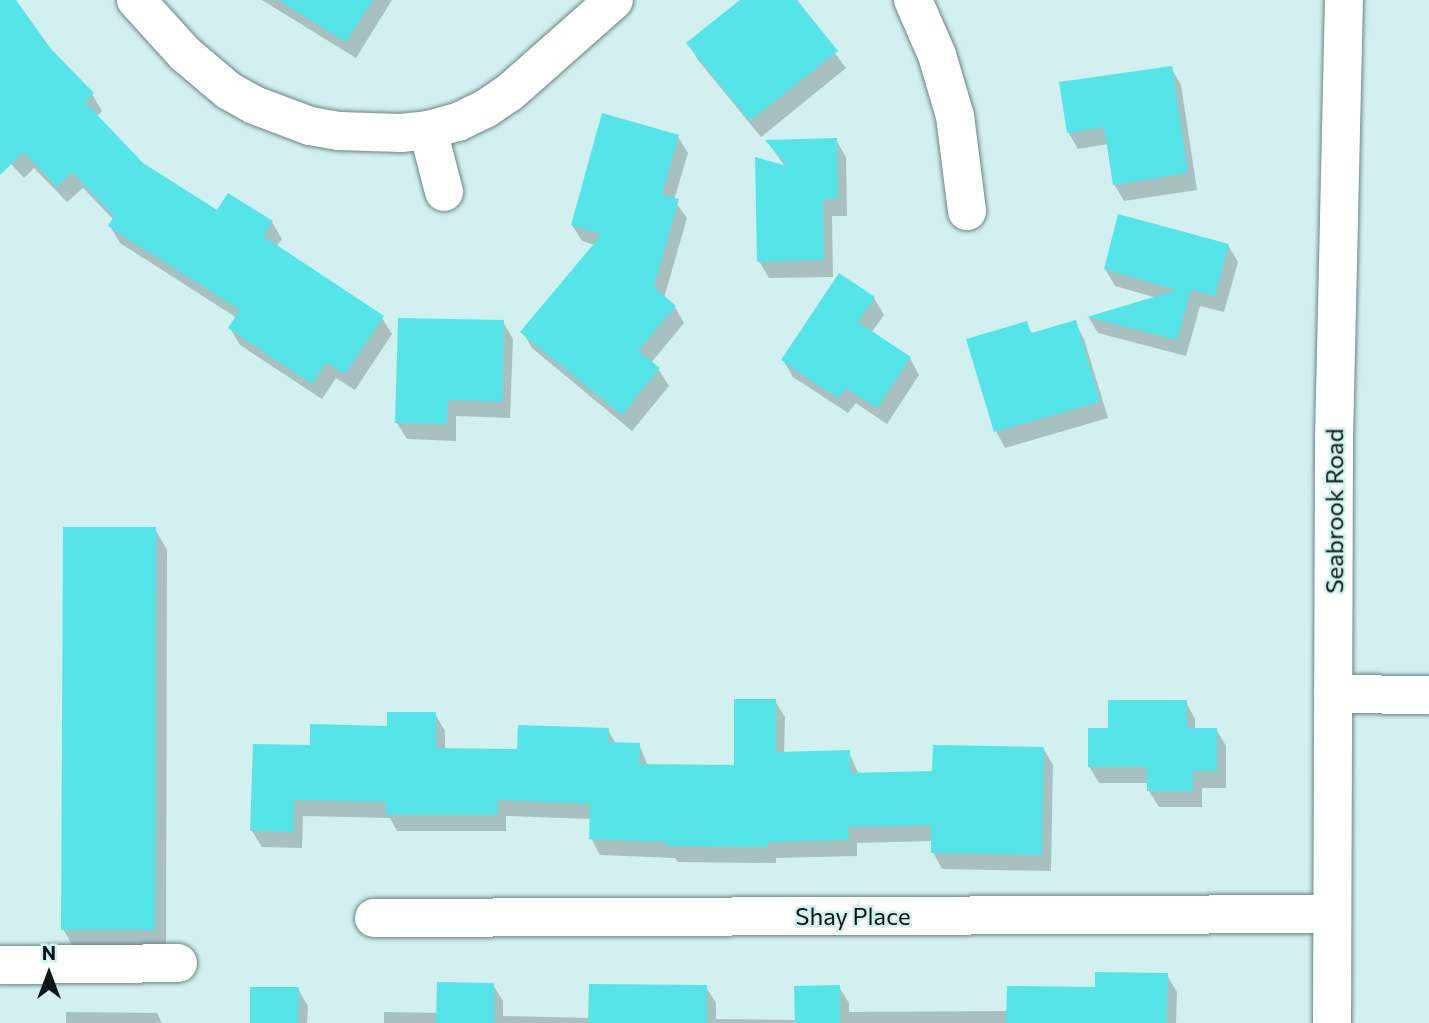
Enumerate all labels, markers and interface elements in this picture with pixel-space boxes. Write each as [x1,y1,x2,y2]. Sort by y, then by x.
street label: Seabrook Road [1320,429,1348,593]
street label: Shay Place [795,902,911,930]
north arrow [14,939,84,1009]
text: N [42,941,56,964]

